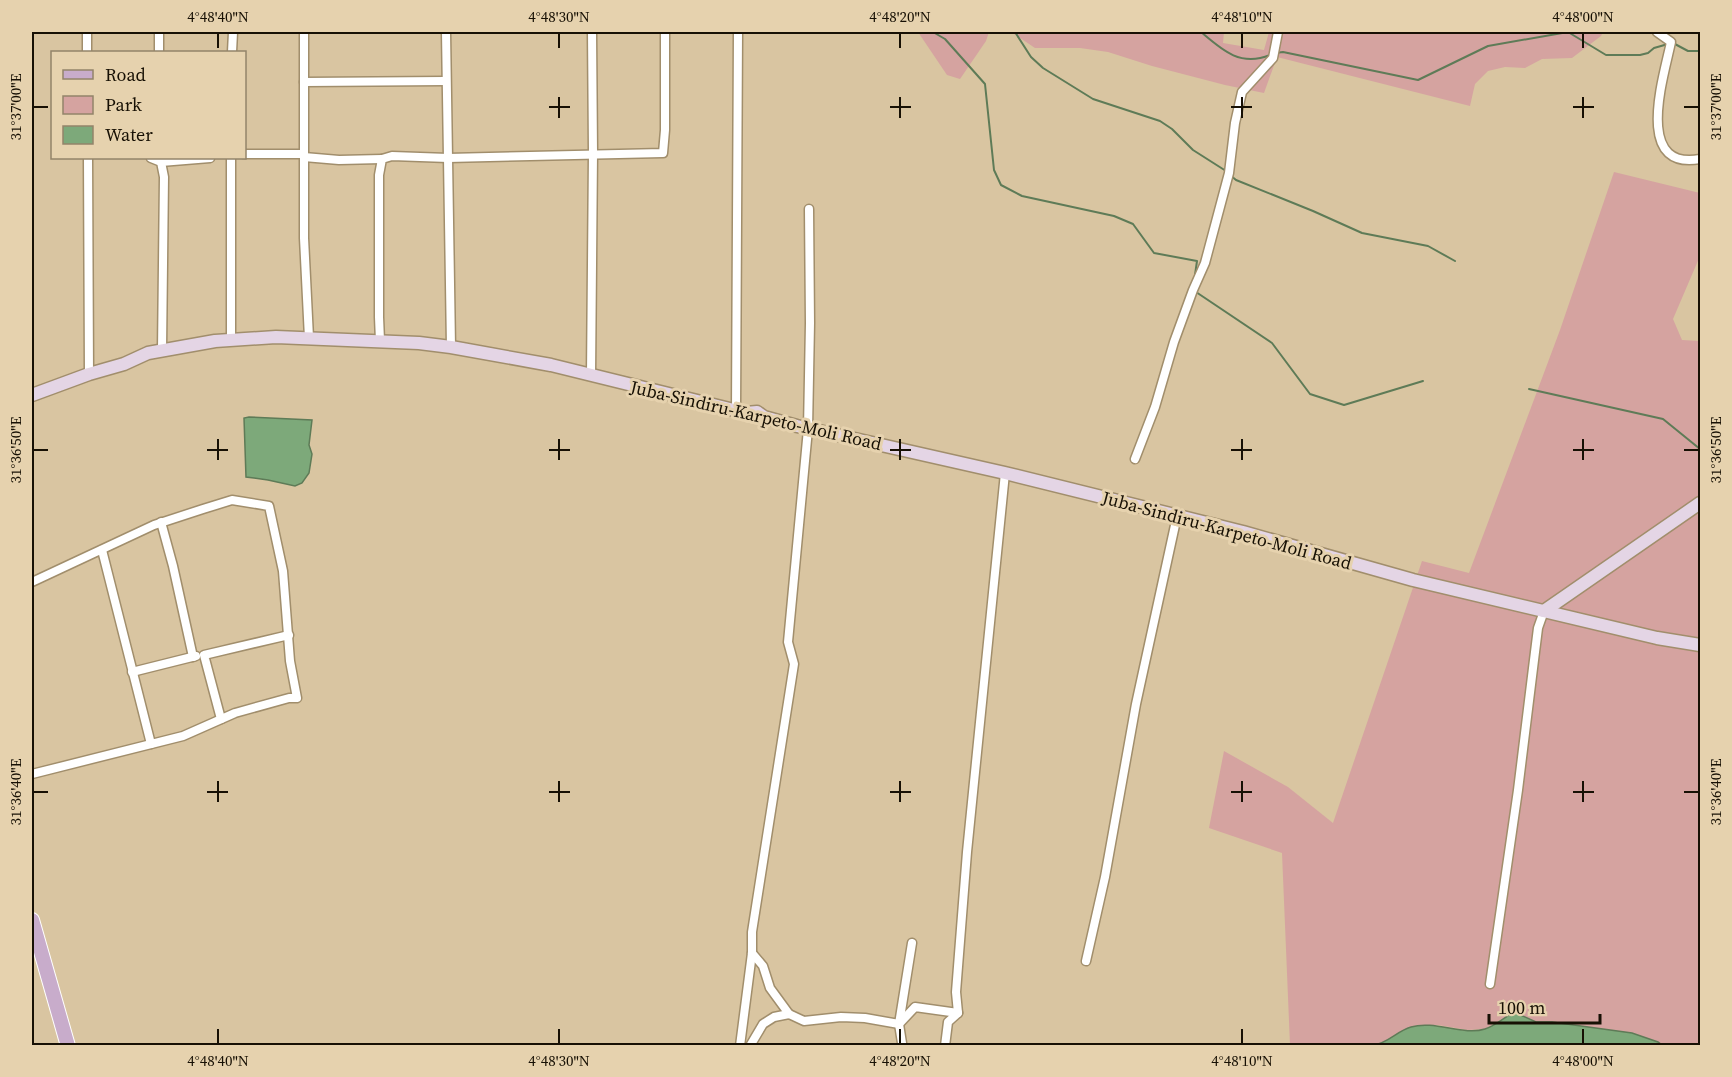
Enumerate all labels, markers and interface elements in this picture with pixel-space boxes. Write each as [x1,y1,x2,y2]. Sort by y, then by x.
text: 4°48'40"N [187,6,249,27]
text: 4°48'30"N [528,6,590,27]
text: 4°48'20"N [869,6,931,27]
text: 4°48'10"N [1211,6,1273,27]
text: 4°48'00"N [1552,6,1614,27]
legend [51,51,246,159]
text: Road [105,62,146,87]
text: 31°37'00"E [5,73,26,141]
text: 31°37'00"E [1705,73,1726,141]
text: Park [105,92,142,117]
text: Water [105,122,153,147]
street label: Juba-Sindiru-Karpeto-Moli Road [627,374,884,456]
text: 31°36'50"E [5,416,26,484]
text: 31°36'50"E [1705,416,1726,484]
street label: Juba-Sindiru-Karpeto-Moli Road [1099,484,1354,575]
text: 31°36'40"E [5,758,26,826]
text: 31°36'40"E [1705,758,1726,826]
scale bar [1489,987,1600,1025]
text: 100 m [1498,995,1545,1020]
text: 4°48'40"N [187,1050,249,1071]
text: 4°48'30"N [528,1050,590,1071]
text: 4°48'20"N [869,1050,931,1071]
text: 4°48'10"N [1211,1050,1273,1071]
text: 4°48'00"N [1552,1050,1614,1071]

